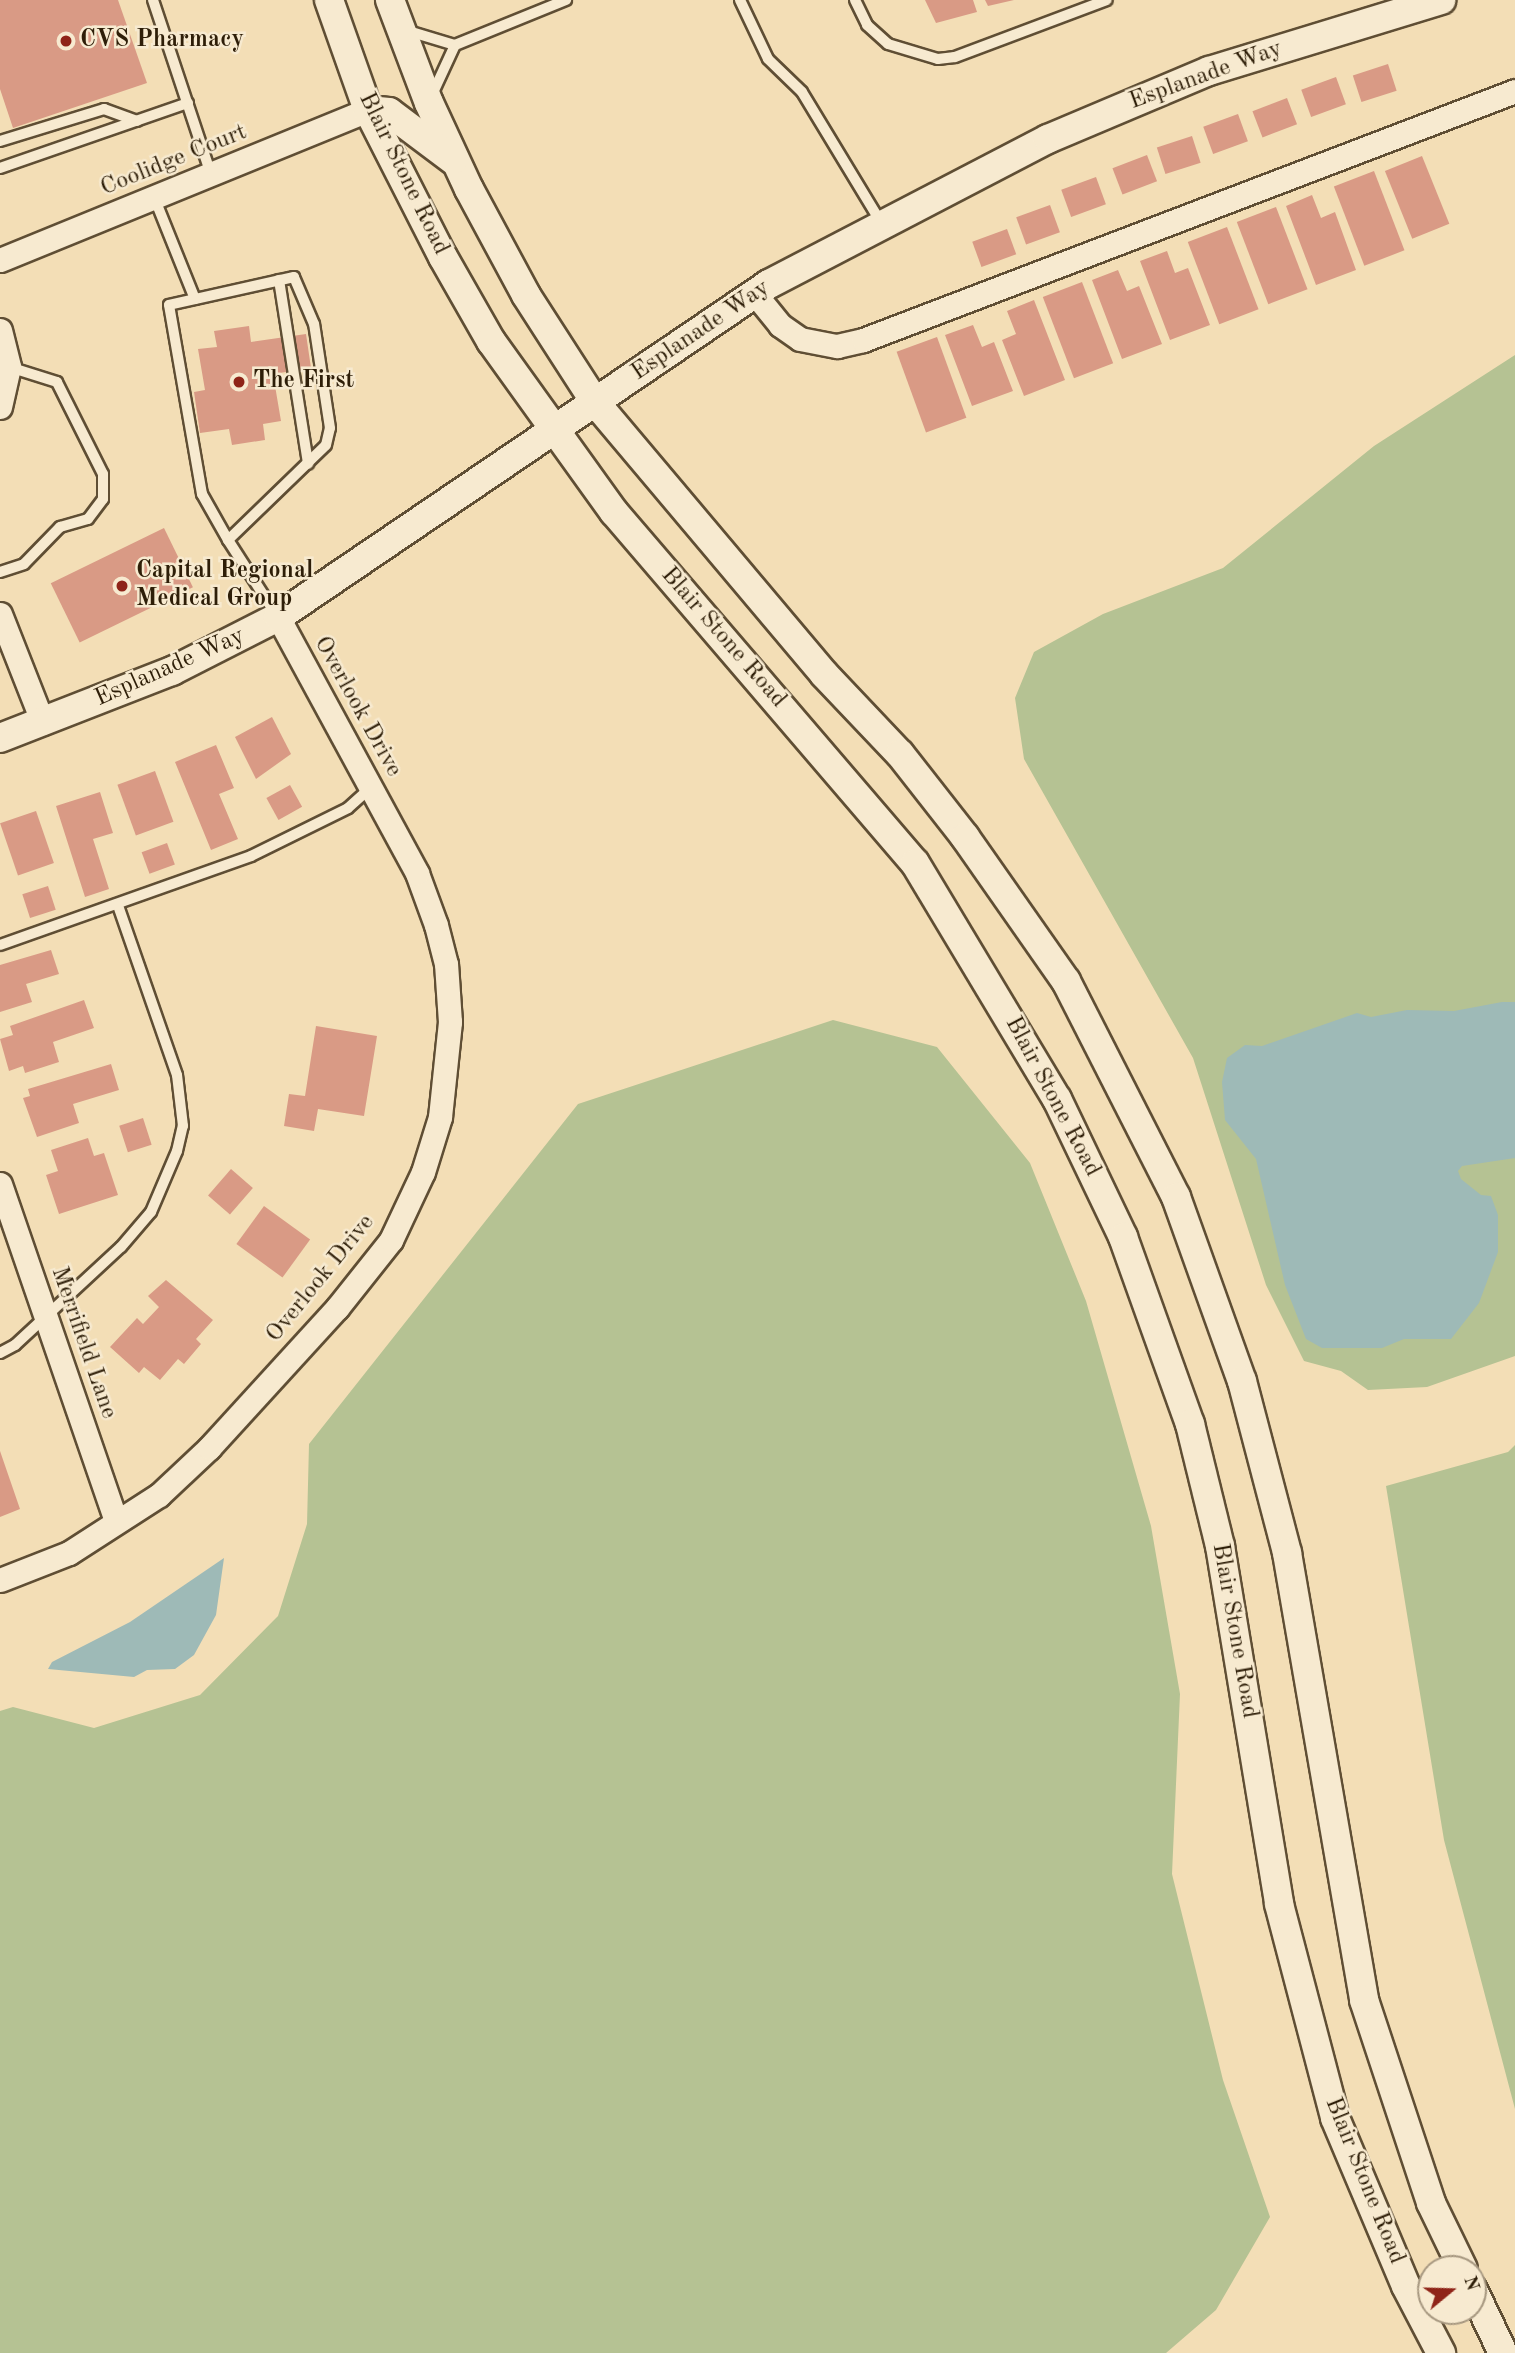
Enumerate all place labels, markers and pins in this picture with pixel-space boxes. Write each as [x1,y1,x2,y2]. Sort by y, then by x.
place label: CVS Pharmacy [80,27,244,55]
marker: CVS Pharmacy [58,33,74,49]
place label: The First [253,368,354,396]
marker: The First [231,374,247,390]
place label: Capital Regional Medical Group [136,558,314,614]
marker: Capital Regional Medical Group [114,578,130,594]

